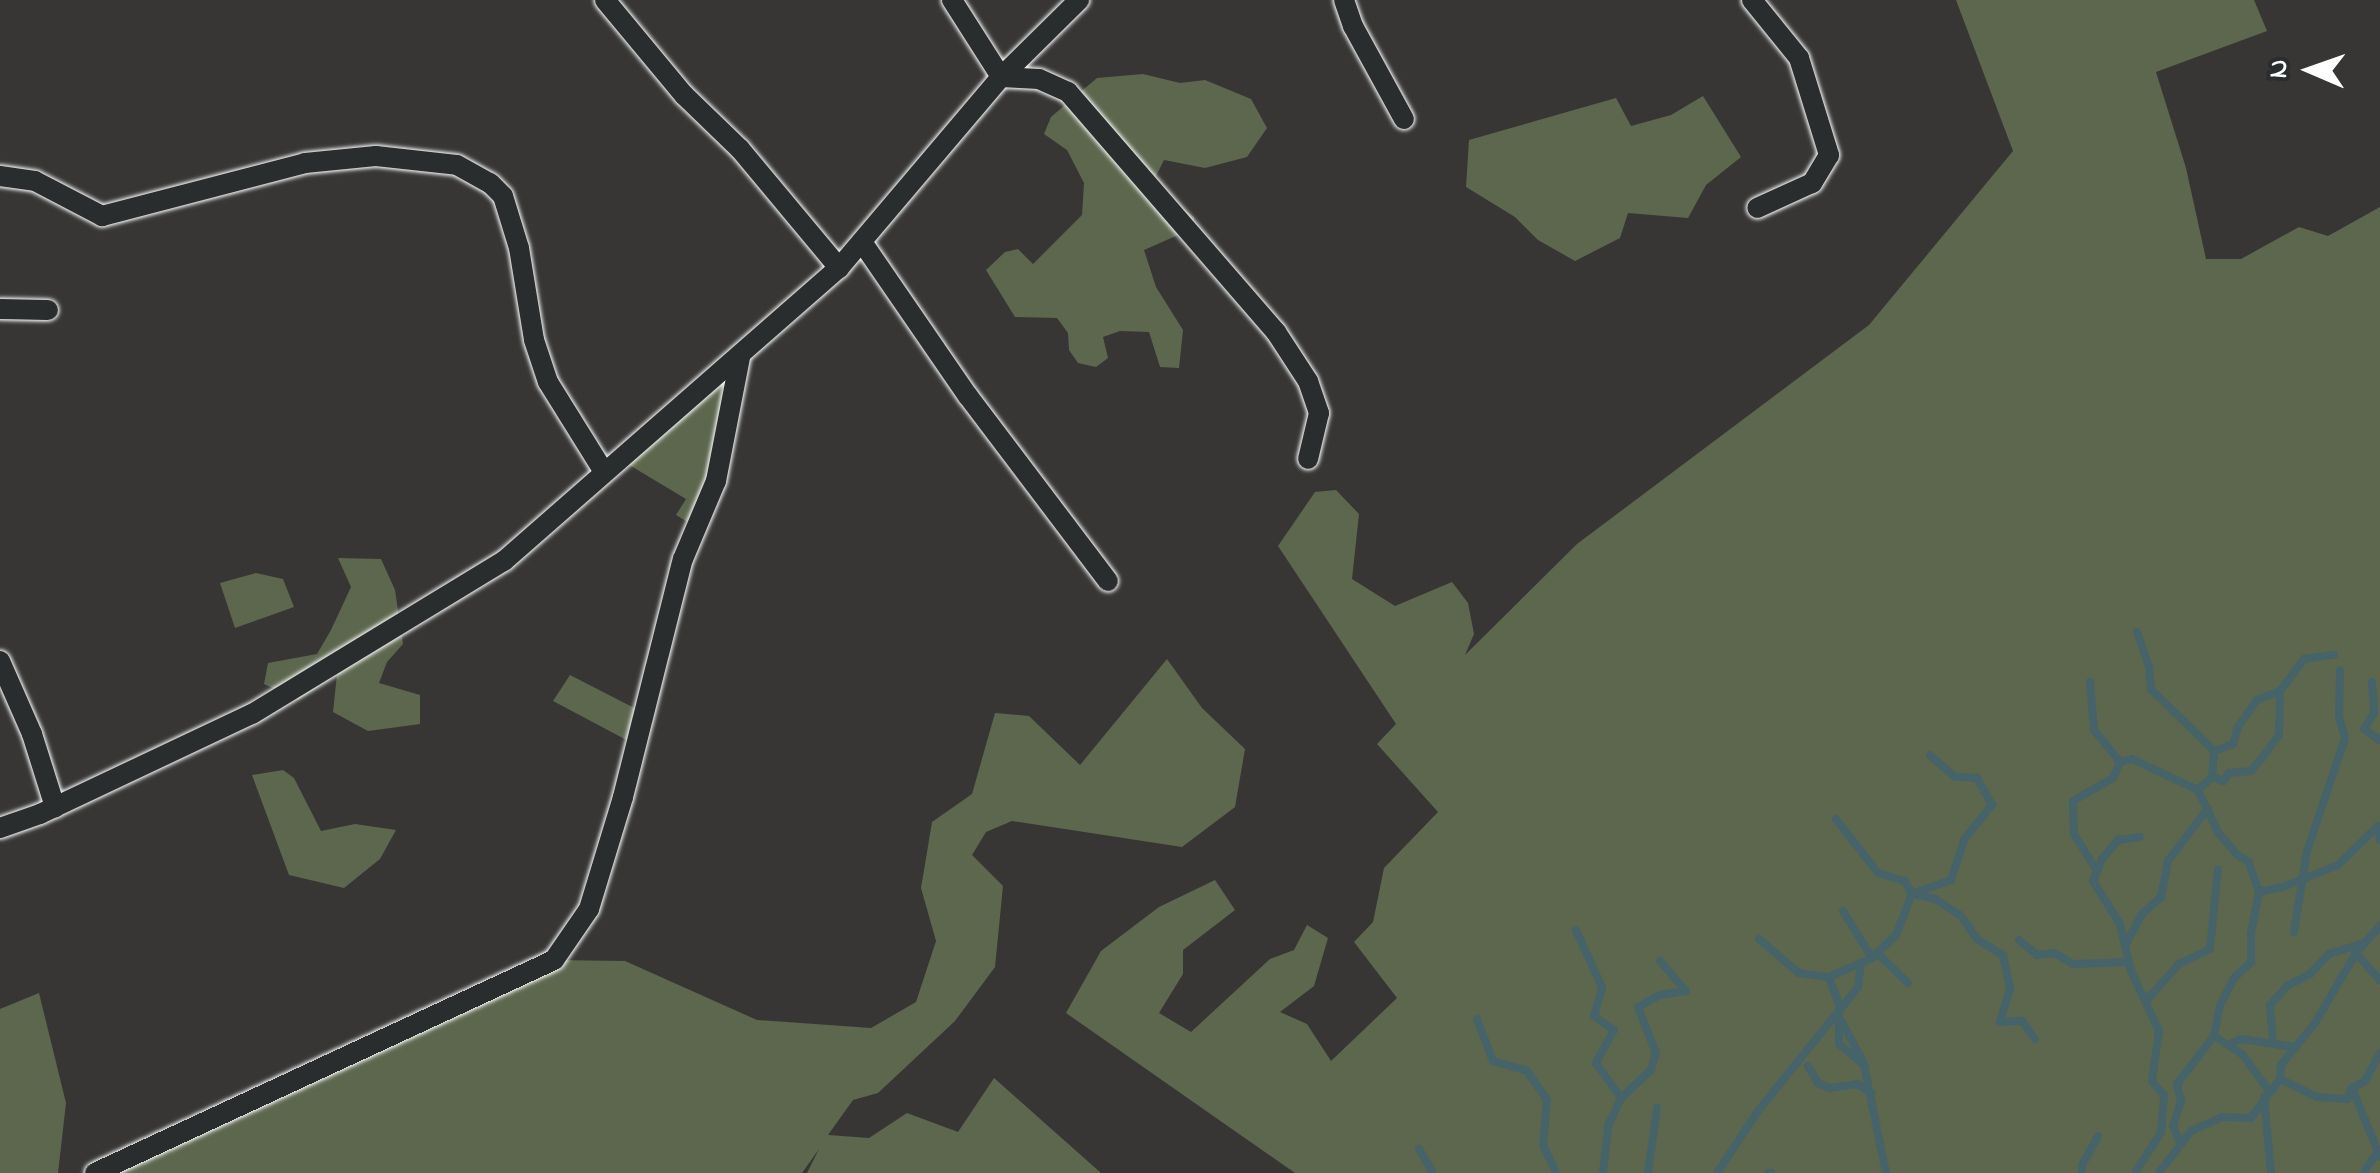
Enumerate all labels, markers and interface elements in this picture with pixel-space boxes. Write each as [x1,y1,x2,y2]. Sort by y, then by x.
north arrow [2260,20,2360,120]
text: N [2259,59,2300,79]

